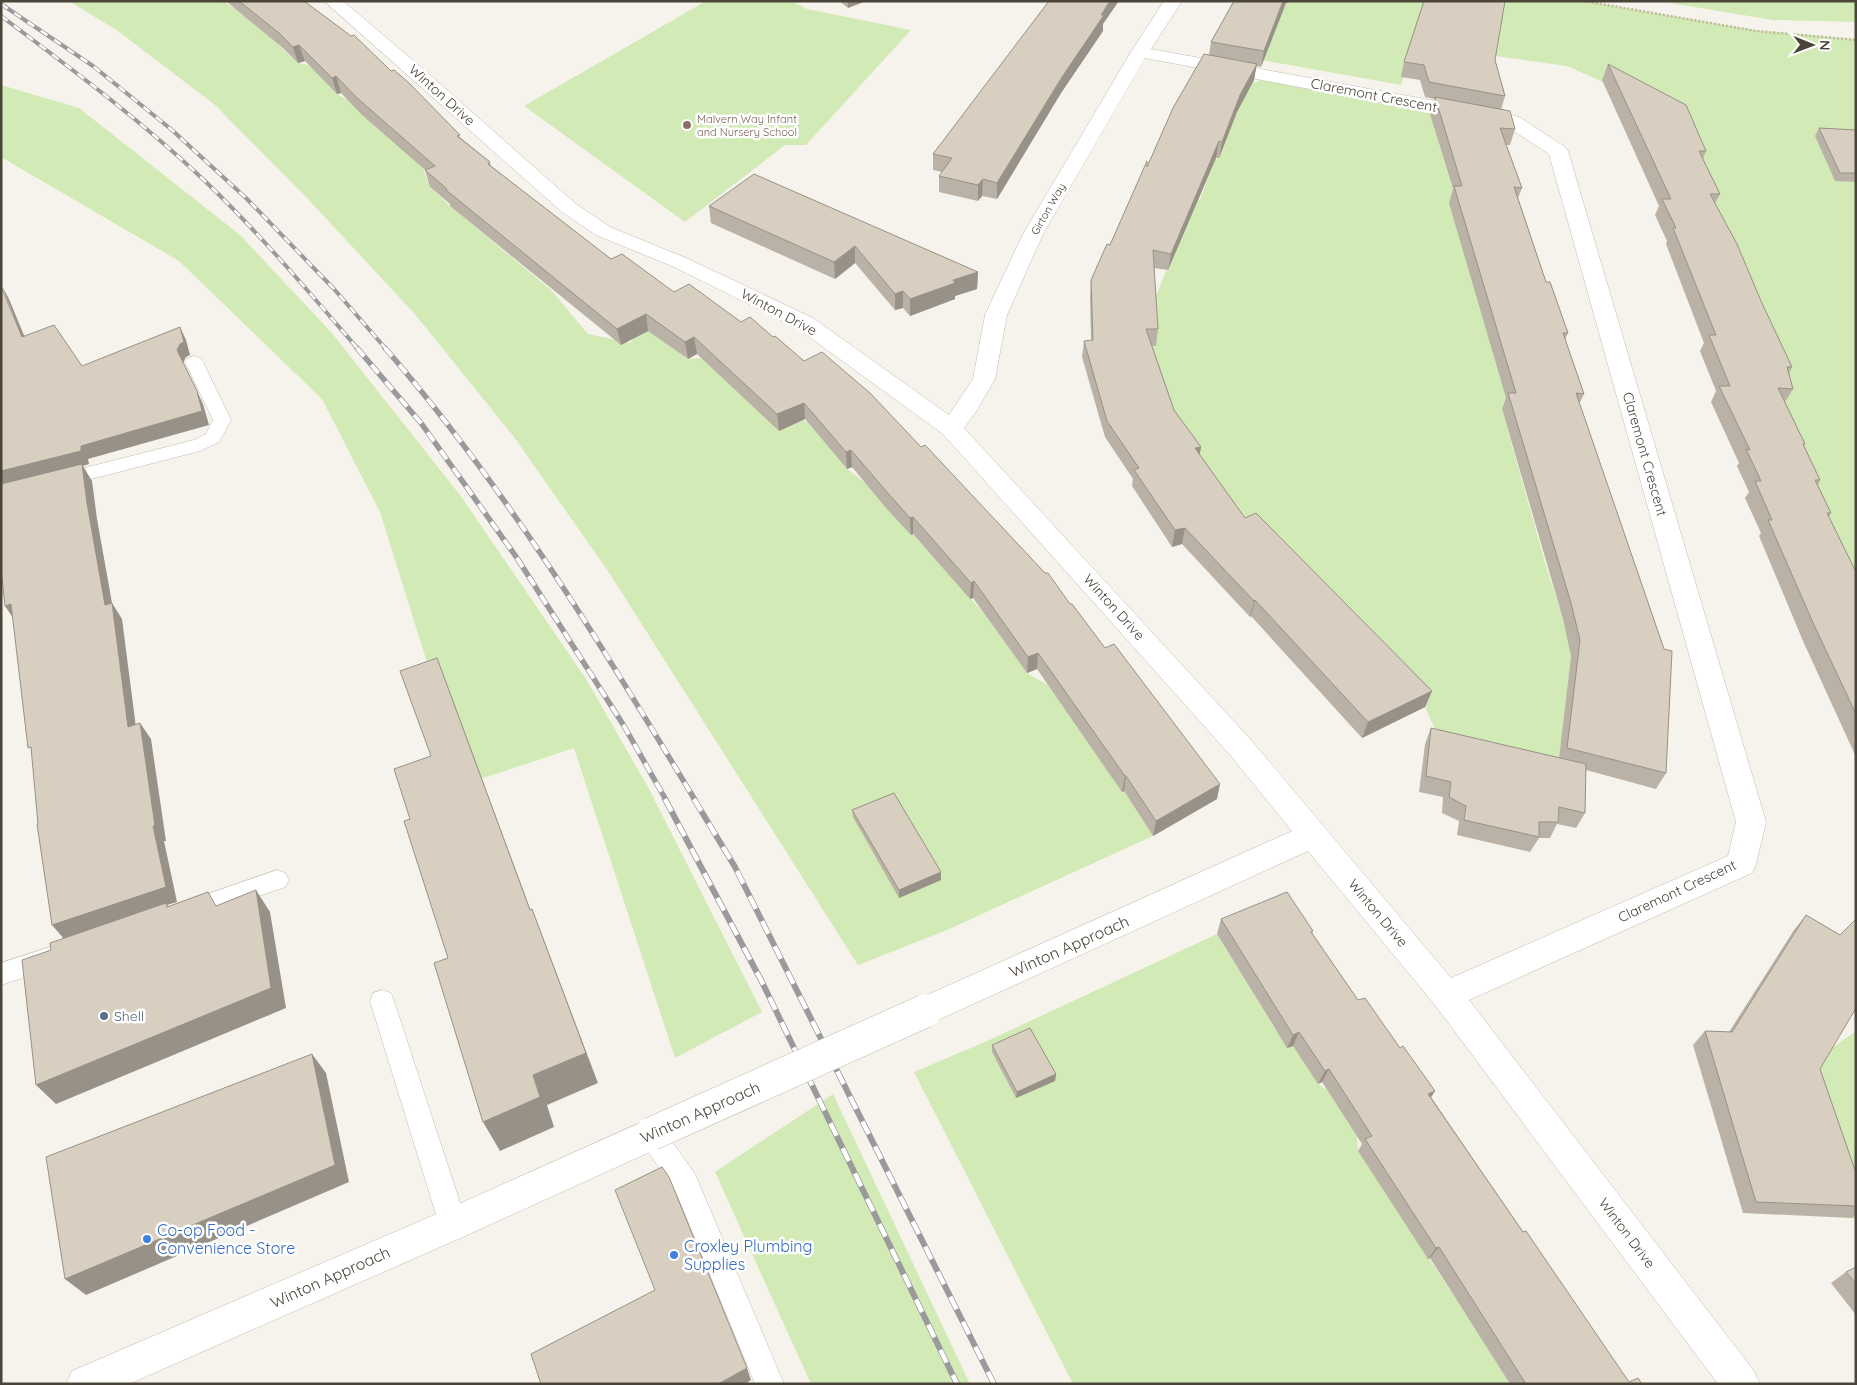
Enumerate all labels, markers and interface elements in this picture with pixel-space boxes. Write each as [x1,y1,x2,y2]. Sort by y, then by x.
north arrow [1787,20,1837,70]
text: N [1816,40,1834,51]
street label: Winton Drive [405,60,479,130]
street label: Claremont Crescent [1309,74,1439,116]
place label: Malvern Way Infant and Nursery School [697,112,797,139]
marker: Malvern Way Infant and Nursery School [681,119,693,131]
street label: Girton Way [1028,181,1068,237]
street label: Winton Drive [738,284,820,340]
street label: Claremont Crescent [1619,390,1671,518]
street label: Winton Drive [1079,570,1149,644]
street label: Claremont Crescent [1615,856,1739,926]
street label: Winton Drive [1344,875,1412,951]
street label: Winton Approach [1006,911,1132,981]
place label: Shell [114,1007,144,1025]
marker: Shell [98,1010,110,1022]
street label: Winton Approach [637,1077,763,1147]
street label: Winton Drive [1595,1194,1659,1272]
place label: Co-op Food - Convenience Store [157,1220,295,1258]
marker: Co-op Food - Convenience Store [141,1233,153,1245]
place label: Croxley Plumbing Supplies [684,1236,813,1274]
street label: Winton Approach [267,1242,393,1312]
marker: Croxley Plumbing Supplies [668,1249,680,1261]

